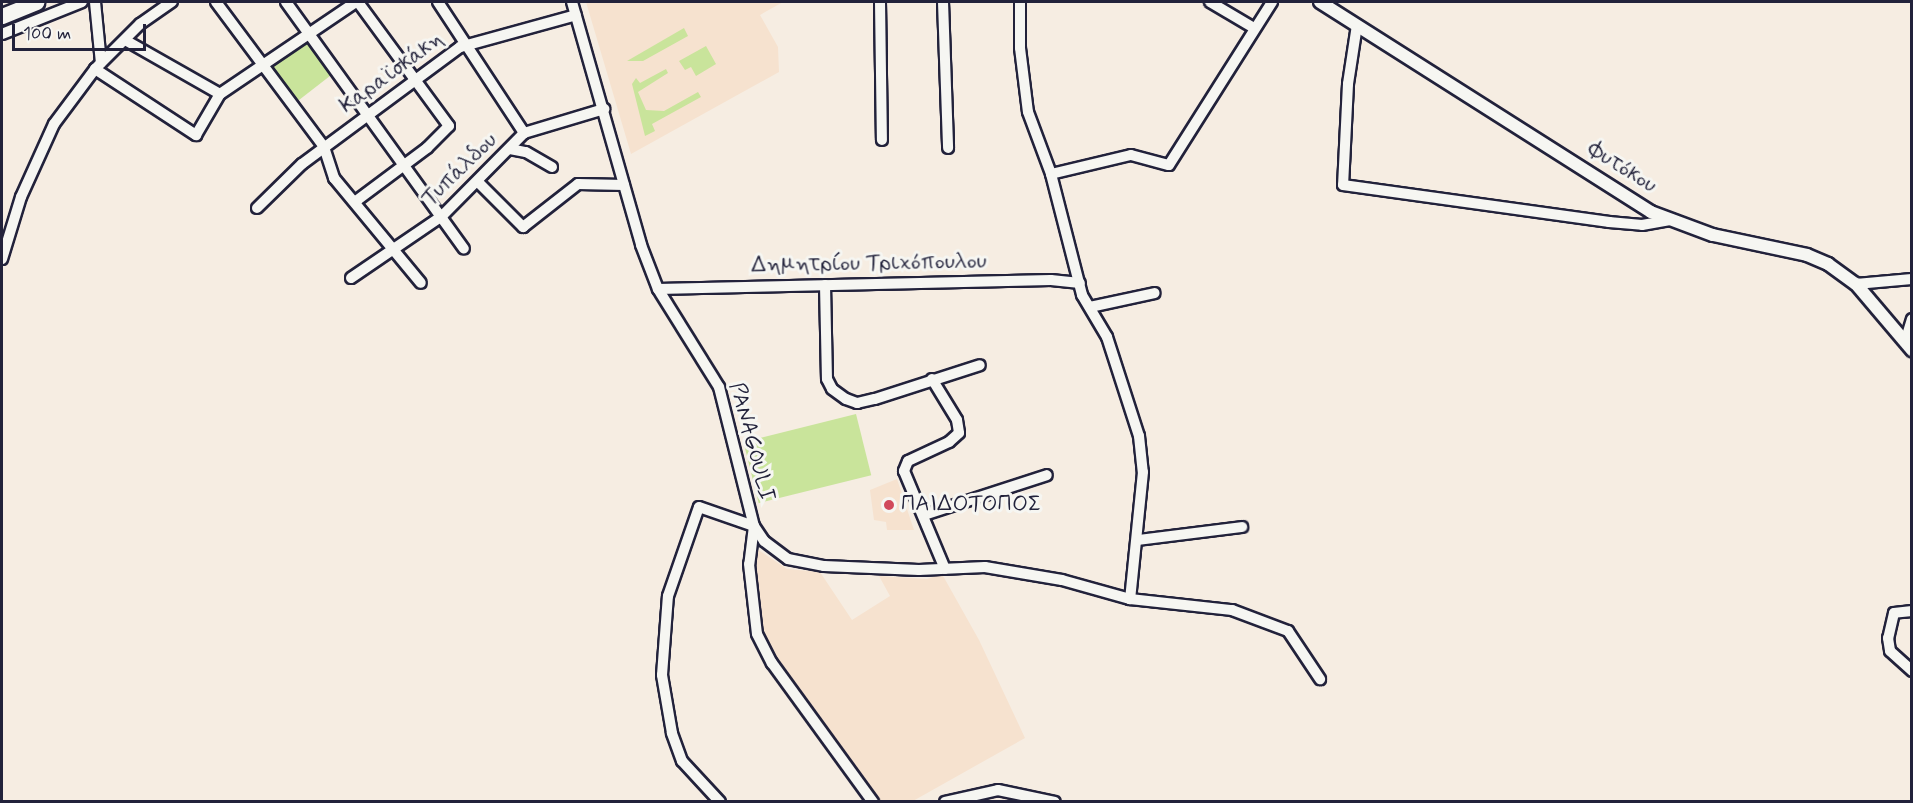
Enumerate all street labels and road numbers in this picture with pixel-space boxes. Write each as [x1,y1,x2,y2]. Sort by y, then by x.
street label: Καραϊσκάκη [335,26,449,120]
street label: Τυπάλδου [417,128,503,212]
street label: Φυτόκου [1583,137,1661,199]
street label: Δημητρίου Τριχόπουλου [751,249,987,279]
street label: PANAGOULI [722,380,780,504]

